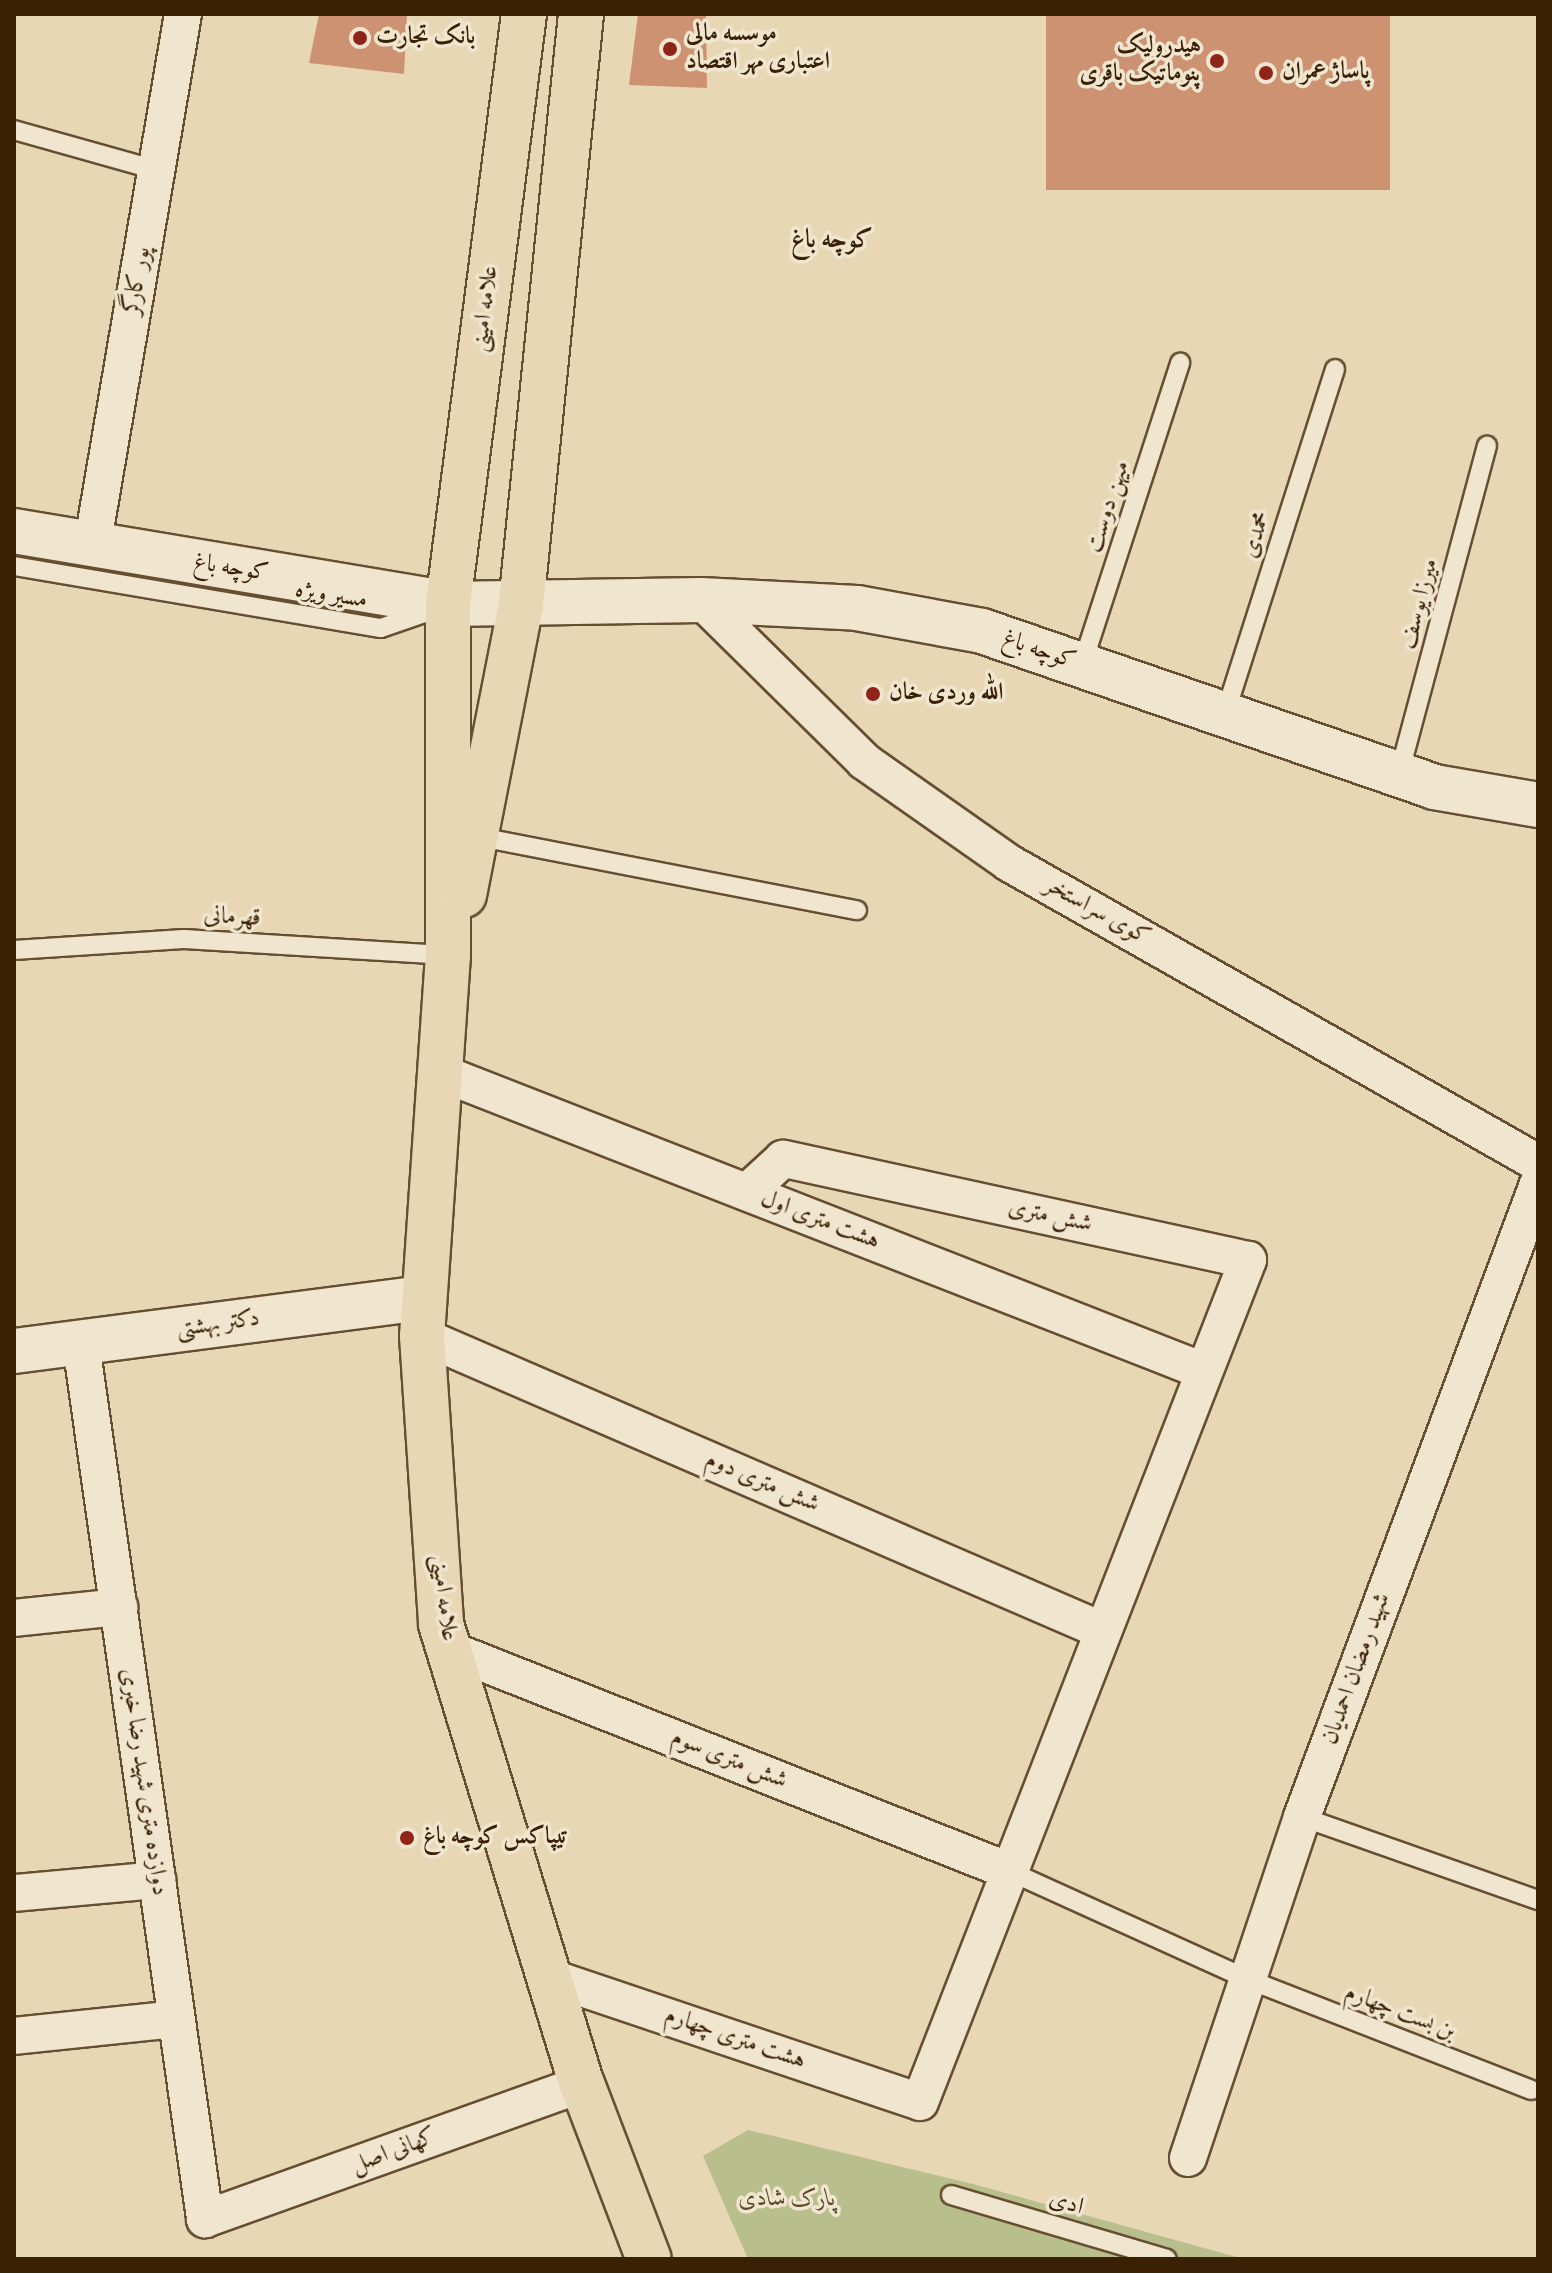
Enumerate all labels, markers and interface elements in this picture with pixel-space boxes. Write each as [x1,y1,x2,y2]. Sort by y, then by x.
place label: موسسه مالی اعتباری مهر اقتصاد [686,21,830,77]
place label: بانک تجارت [376,24,475,52]
marker: بانک تجارت [351,29,369,47]
place label: هیدرولیک پنوماتیک باقری [1079,33,1201,89]
marker: موسسه مالی اعتباری مهر اقتصاد [661,40,679,58]
marker: هیدرولیک پنوماتیک باقری [1208,52,1226,70]
place label: پاساژ عمران [1282,59,1370,87]
marker: پاساژ عمران [1257,64,1275,82]
district label: کوچه باغ [791,225,873,257]
street label: پور کارگر [118,245,158,317]
street label: علامه امینی [466,264,506,354]
street label: میهن دوست [1081,457,1137,557]
street label: محمدی [1236,508,1278,562]
street label: کوچه باغ [191,549,271,589]
street label: میرزا یوسف [1394,556,1446,652]
street label: مسیر ویژه [293,576,369,616]
street label: کوچه باغ [999,625,1079,677]
place label: الله وردی خان [889,680,1004,708]
marker: الله وردی خان [864,685,882,703]
street label: کوی سراستخر [1039,871,1155,953]
street label: قهرمانی [203,902,261,934]
street label: هشت متری اول [756,1185,884,1257]
street label: شش متری [1005,1194,1095,1240]
street label: دکتر بهشتی [175,1305,261,1345]
street label: شش متری دوم [701,1446,823,1520]
street label: علامه امینی [423,1553,463,1643]
street label: شهید رمضان احمدیان [1316,1589,1398,1749]
street label: دوازده متری شهید رضا خبری [113,1666,173,1898]
street label: شش متری سوم [667,1724,791,1796]
place label: تیپاکس کوچه باغ [423,1824,568,1852]
marker: تیپاکس کوچه باغ [398,1829,416,1847]
street label: بن بست چهارم [1340,1979,1460,2047]
street label: هشت متری چهارم [661,2001,809,2077]
street label: کهانی اصل [347,2123,441,2181]
street label: ادی [1045,2185,1087,2223]
park label: پارک شادی [738,2186,836,2214]

